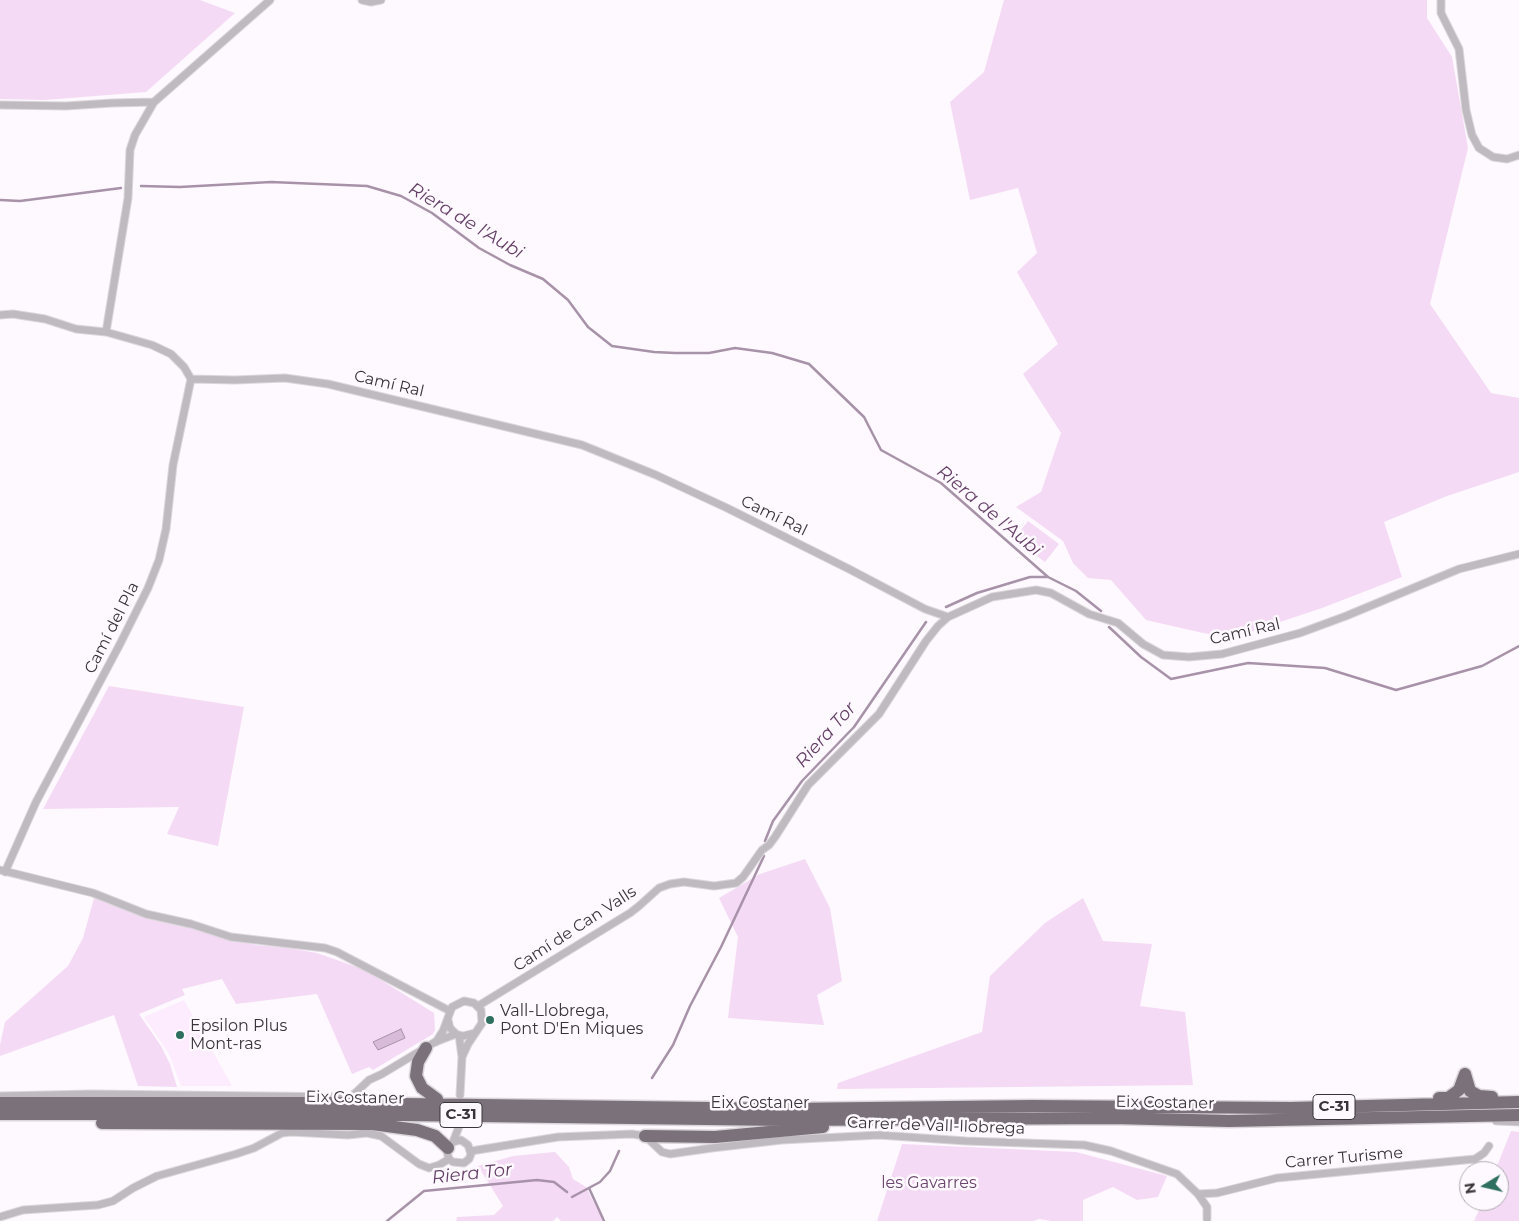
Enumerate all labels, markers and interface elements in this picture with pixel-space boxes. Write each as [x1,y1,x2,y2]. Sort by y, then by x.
water label: Riera de l'Aubi [405,178,527,264]
street label: Camí Ral [352,367,426,401]
water label: Riera de l'Aubi [932,461,1046,561]
street label: Camí Ral [738,492,810,540]
street label: Camí del Pla [81,579,143,677]
street label: Camí Ral [1208,615,1282,649]
water label: Riera Tor [791,698,861,772]
street label: Camí de Can Valls [510,882,640,976]
place label: Vall-Llobrega, Pont D'En Miques [500,1001,643,1039]
marker: Vall-Llobrega, Pont D'En Miques [484,1014,496,1026]
place label: Epsilon Plus Mont-ras [190,1016,287,1054]
marker: Epsilon Plus Mont-ras [174,1029,186,1041]
street label: Eix Costaner [305,1088,405,1108]
street label: Eix Costaner [710,1093,810,1113]
street label: Eix Costaner [1115,1093,1215,1113]
road number: C-31 [1313,1094,1355,1120]
road number: C-31 [440,1102,482,1128]
street label: Carrer de Vall-llobrega [847,1113,1025,1139]
street label: Carrer Turisme [1284,1143,1404,1173]
water label: Riera Tor [431,1159,513,1189]
north arrow [1459,1161,1509,1211]
park label: les Gavarres [881,1173,977,1193]
text: N [1460,1181,1480,1195]

